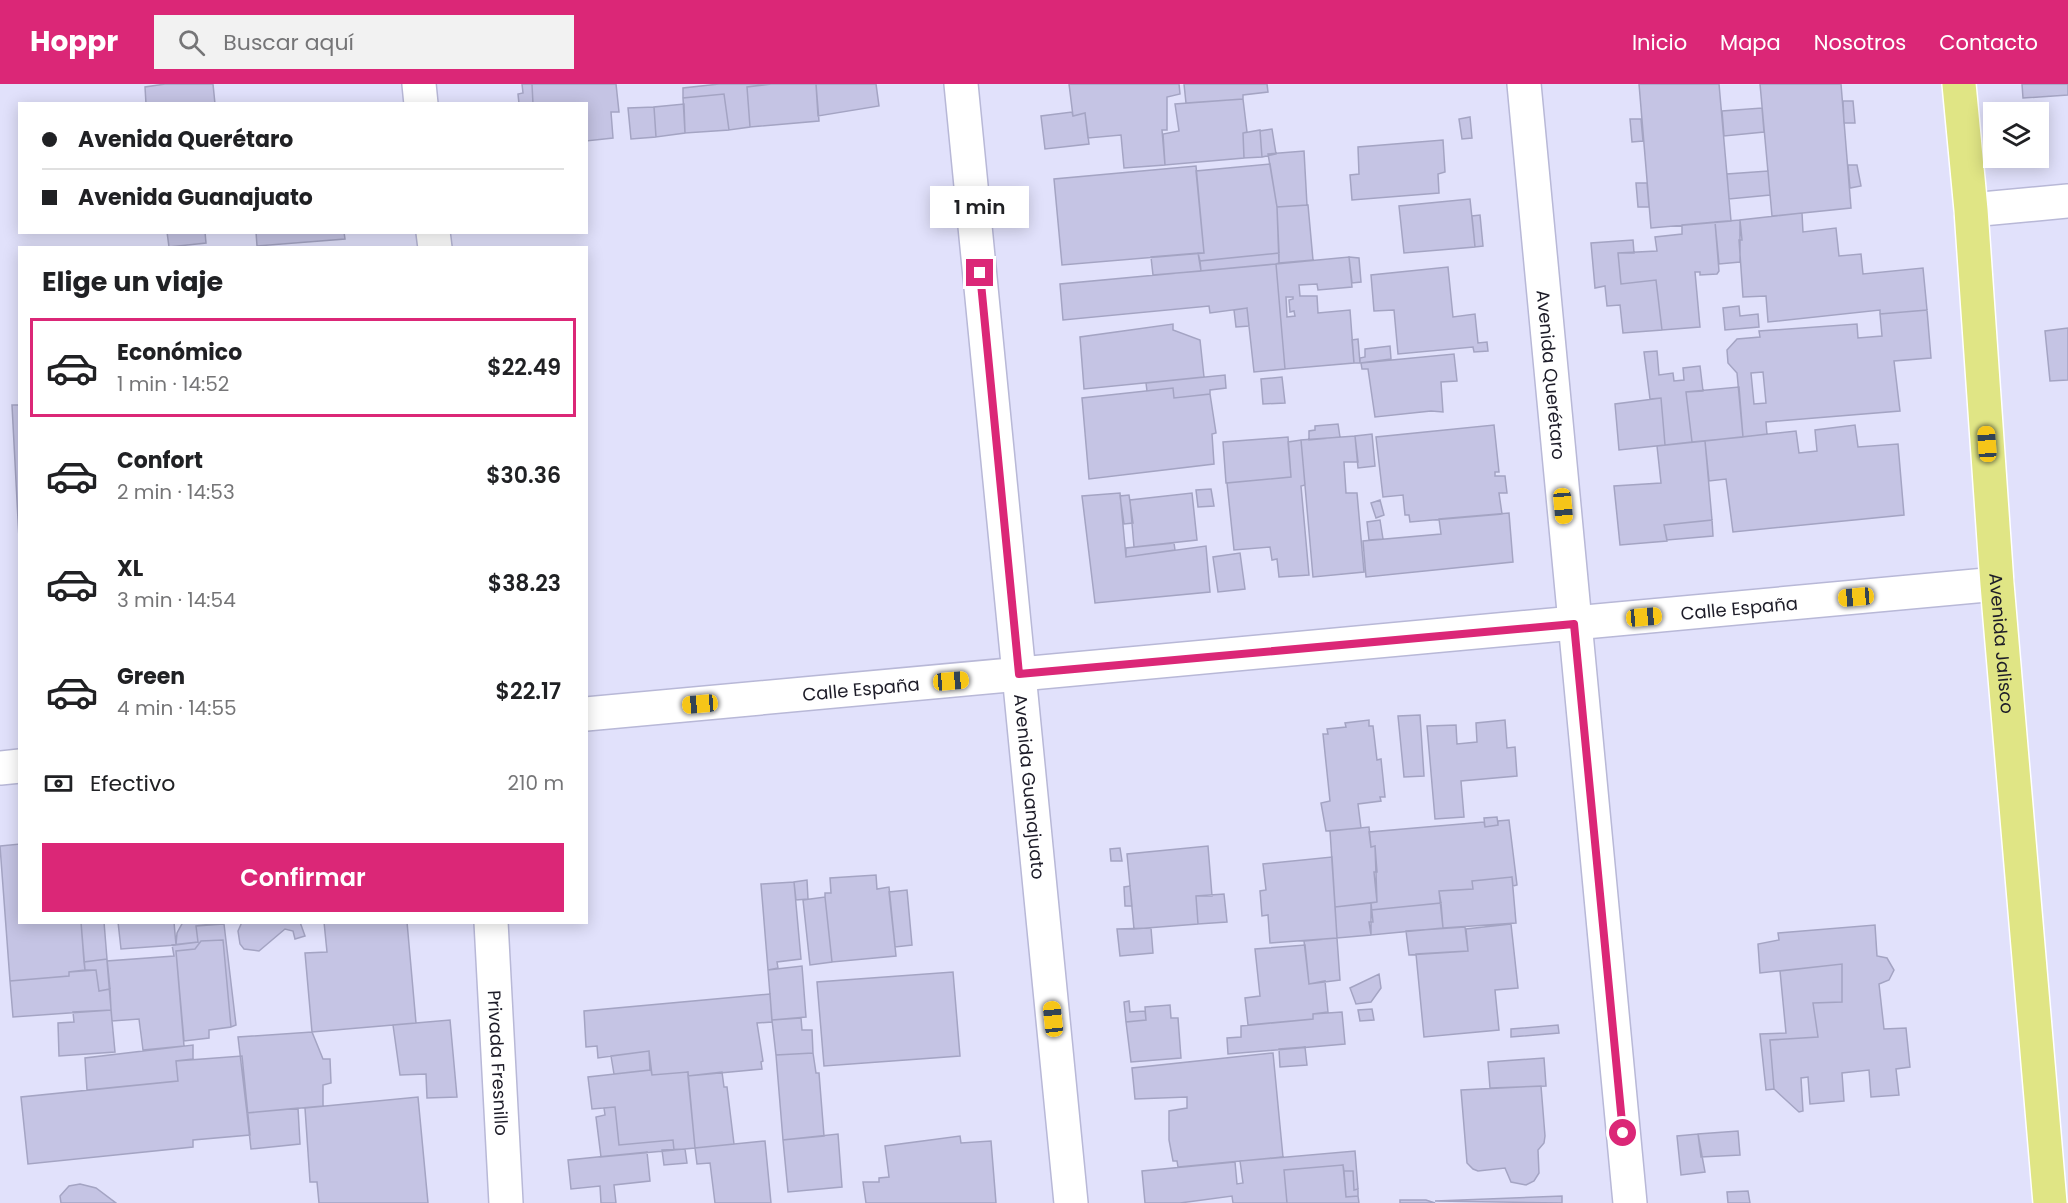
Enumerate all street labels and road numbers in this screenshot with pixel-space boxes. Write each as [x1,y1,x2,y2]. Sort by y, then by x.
street label: Avenida Querétaro [1531,289,1572,461]
street label: Avenida Jalisco [1984,572,2021,715]
street label: Calle España [1679,590,1799,626]
street label: Calle España [801,671,921,707]
street label: Avenida Guanajuato [1009,693,1052,881]
street label: Privada Fresnillo [482,989,515,1136]

